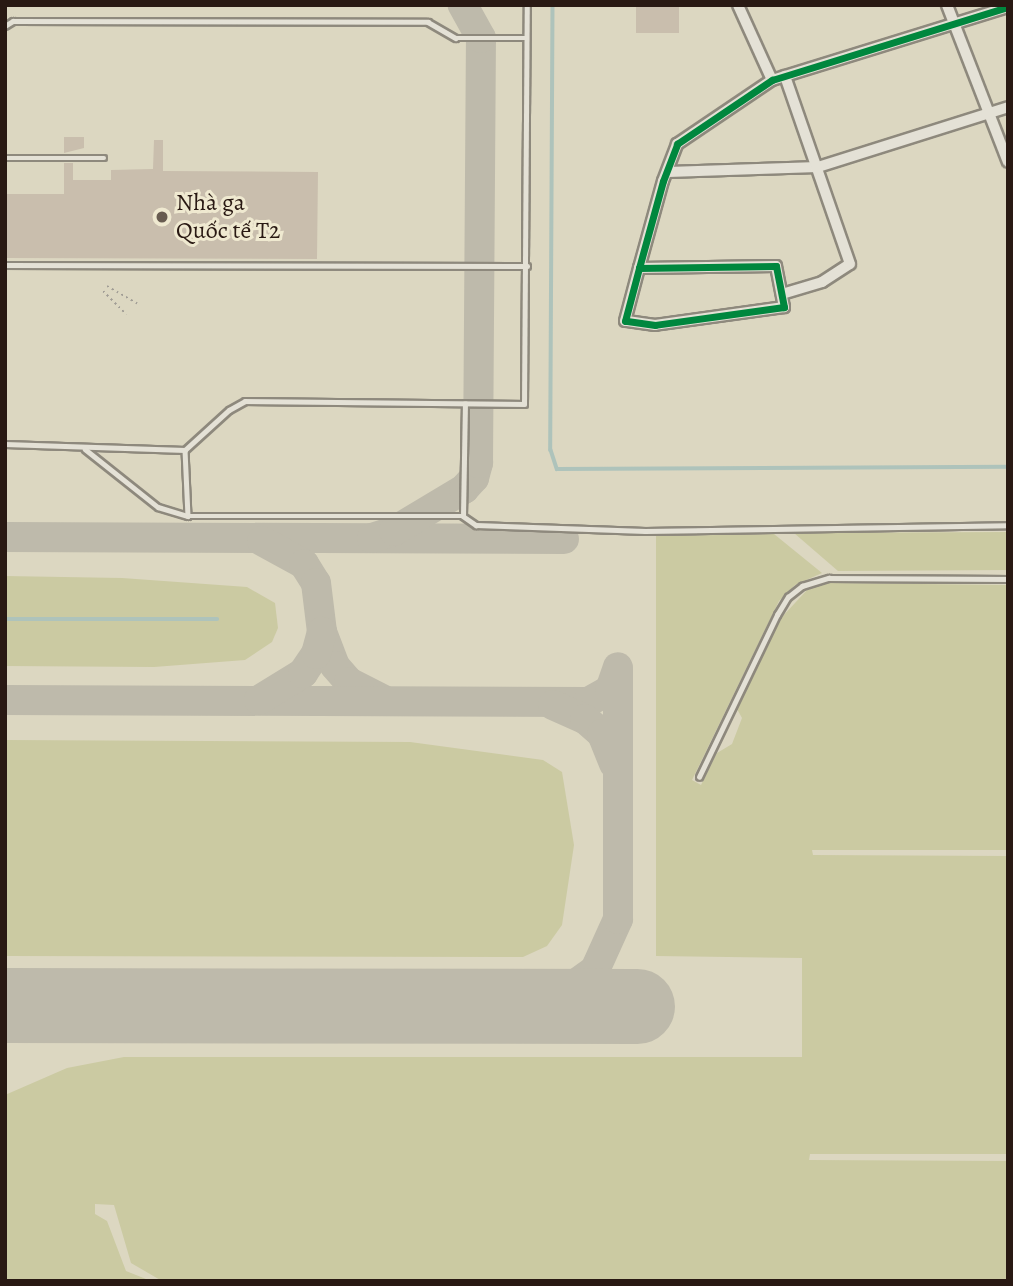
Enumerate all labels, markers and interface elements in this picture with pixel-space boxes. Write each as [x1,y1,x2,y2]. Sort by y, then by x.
place label: Nhà ga Quốc tế T2 [176,189,281,245]
marker: Nhà ga Quốc tế T2 [154,209,170,225]

